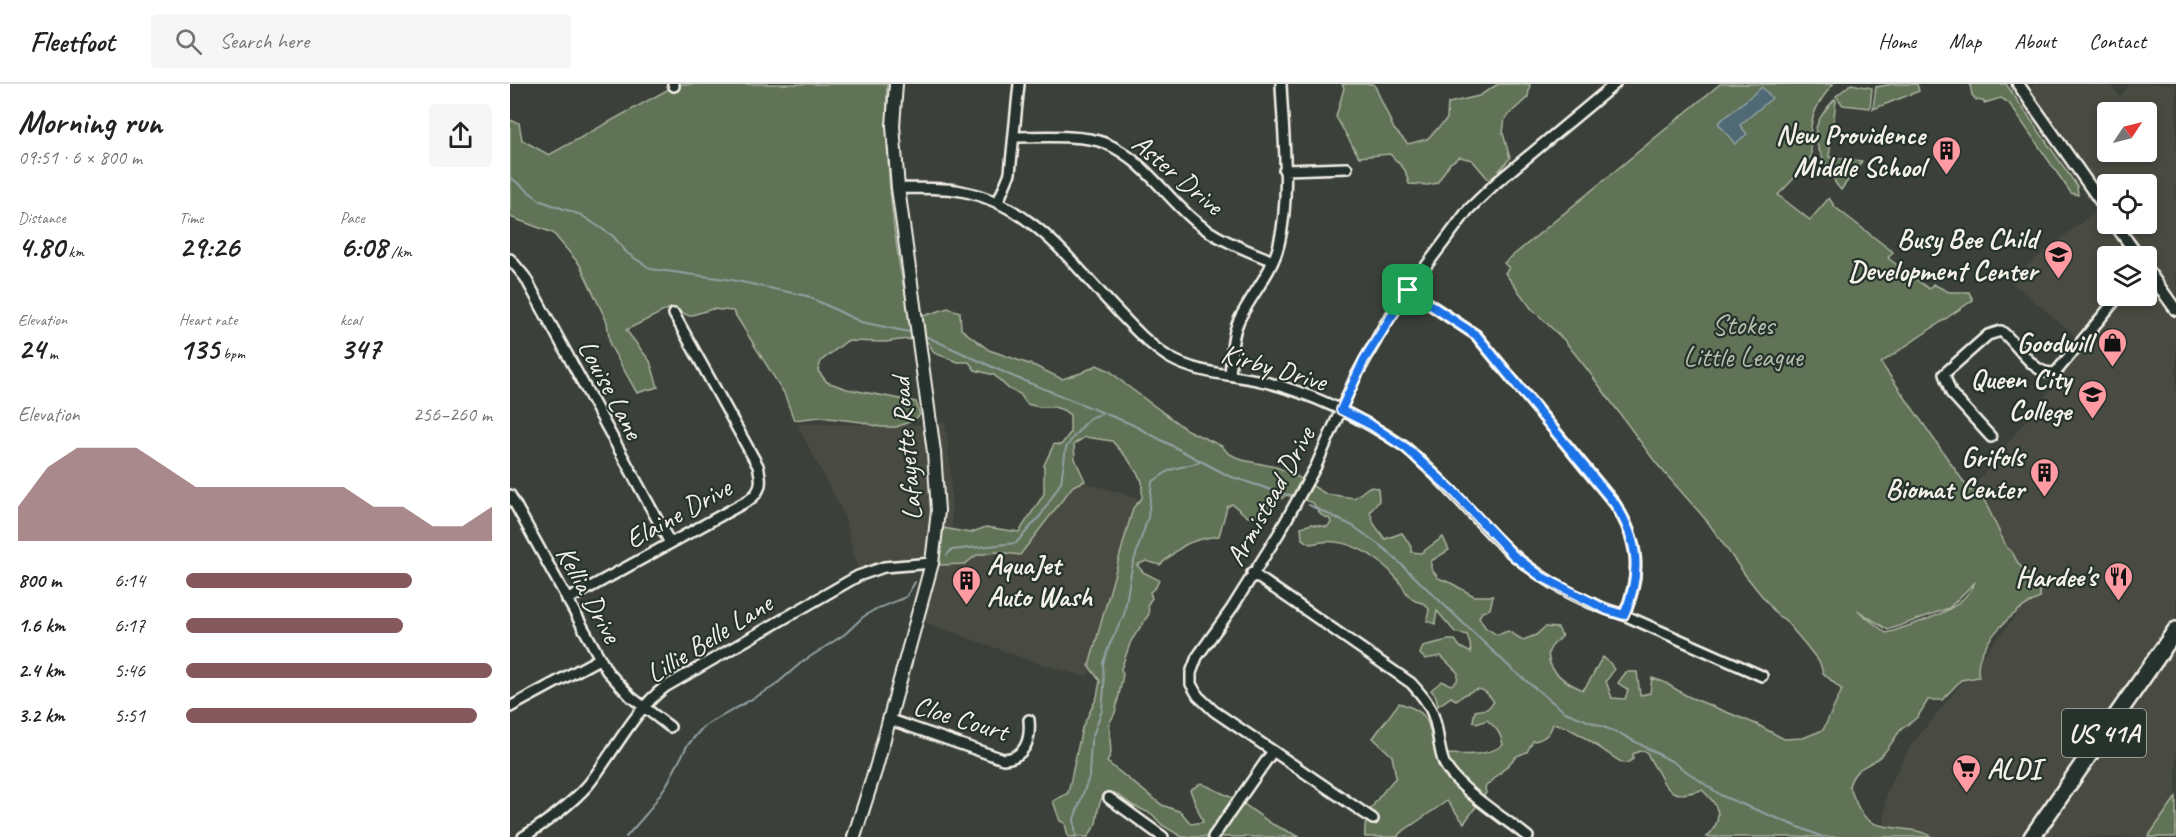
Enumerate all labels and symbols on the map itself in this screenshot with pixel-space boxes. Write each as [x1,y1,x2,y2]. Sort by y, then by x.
north arrow [2097,102,2157,162]
place label: New Providence Middle School [1776,117,1930,184]
street label: Aster Drive [1125,126,1232,224]
building icon: New Providence Middle School [1930,134,1962,176]
place label: Busy Bee Child Development Center [1848,221,2042,288]
school or university icon: Busy Bee Child Development Center [2042,238,2074,280]
pin [1382,264,1433,315]
park label: Stokes Little League [1683,307,1805,374]
place label: Goodwill [2017,325,2098,360]
shop icon: Goodwill [2097,326,2129,368]
street label: Louise Lane [570,333,653,446]
street label: Kirby Drive [1217,335,1333,399]
place label: Queen City College [1970,361,2074,428]
street label: Lafayette Road [882,372,930,522]
school or university icon: Queen City College [2076,378,2108,420]
street label: Armistead Drive [1217,419,1323,572]
place label: Grifols Biomat Center [1885,439,2027,506]
building icon: Grifols Biomat Center [2029,456,2061,498]
street label: Elaine Drive [619,469,739,556]
street label: Kellia Drive [548,539,631,650]
place label: AquaJet Auto Wash [987,547,1093,614]
place label: Hardee's [2015,559,2100,594]
restaurant icon: Hardee's [2102,560,2134,602]
building icon: AquaJet Auto Wash [950,564,982,606]
street label: Lillie Belle Lane [639,584,780,691]
street label: Cloe Court [910,687,1015,750]
road number: US 41A [2062,709,2146,757]
place label: ALDI [1987,751,2046,786]
supermarket icon: ALDI [1950,752,1982,794]

